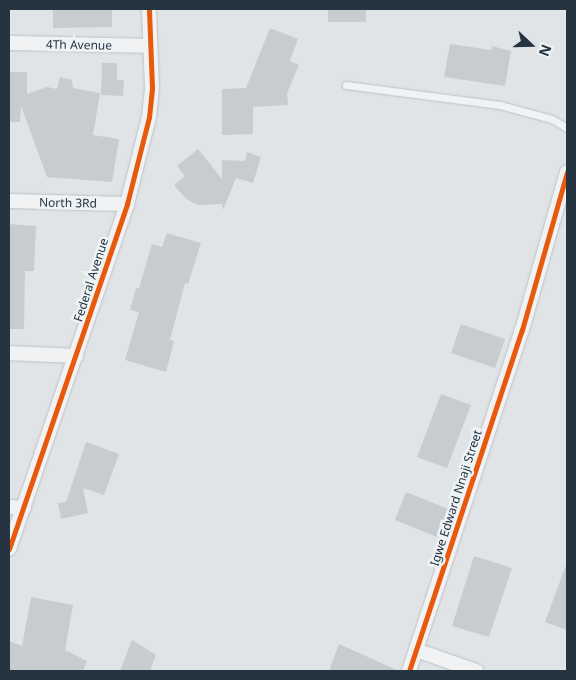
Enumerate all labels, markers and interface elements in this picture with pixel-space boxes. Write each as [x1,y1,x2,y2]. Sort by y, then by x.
north arrow [506,20,556,70]
street label: 4Th Avenue [46,37,112,53]
text: N [535,42,556,59]
street label: North 3Rd [39,195,97,211]
street label: Federal Avenue [71,236,111,324]
street label: Igwe Edward Nnaji Street [427,428,485,568]

